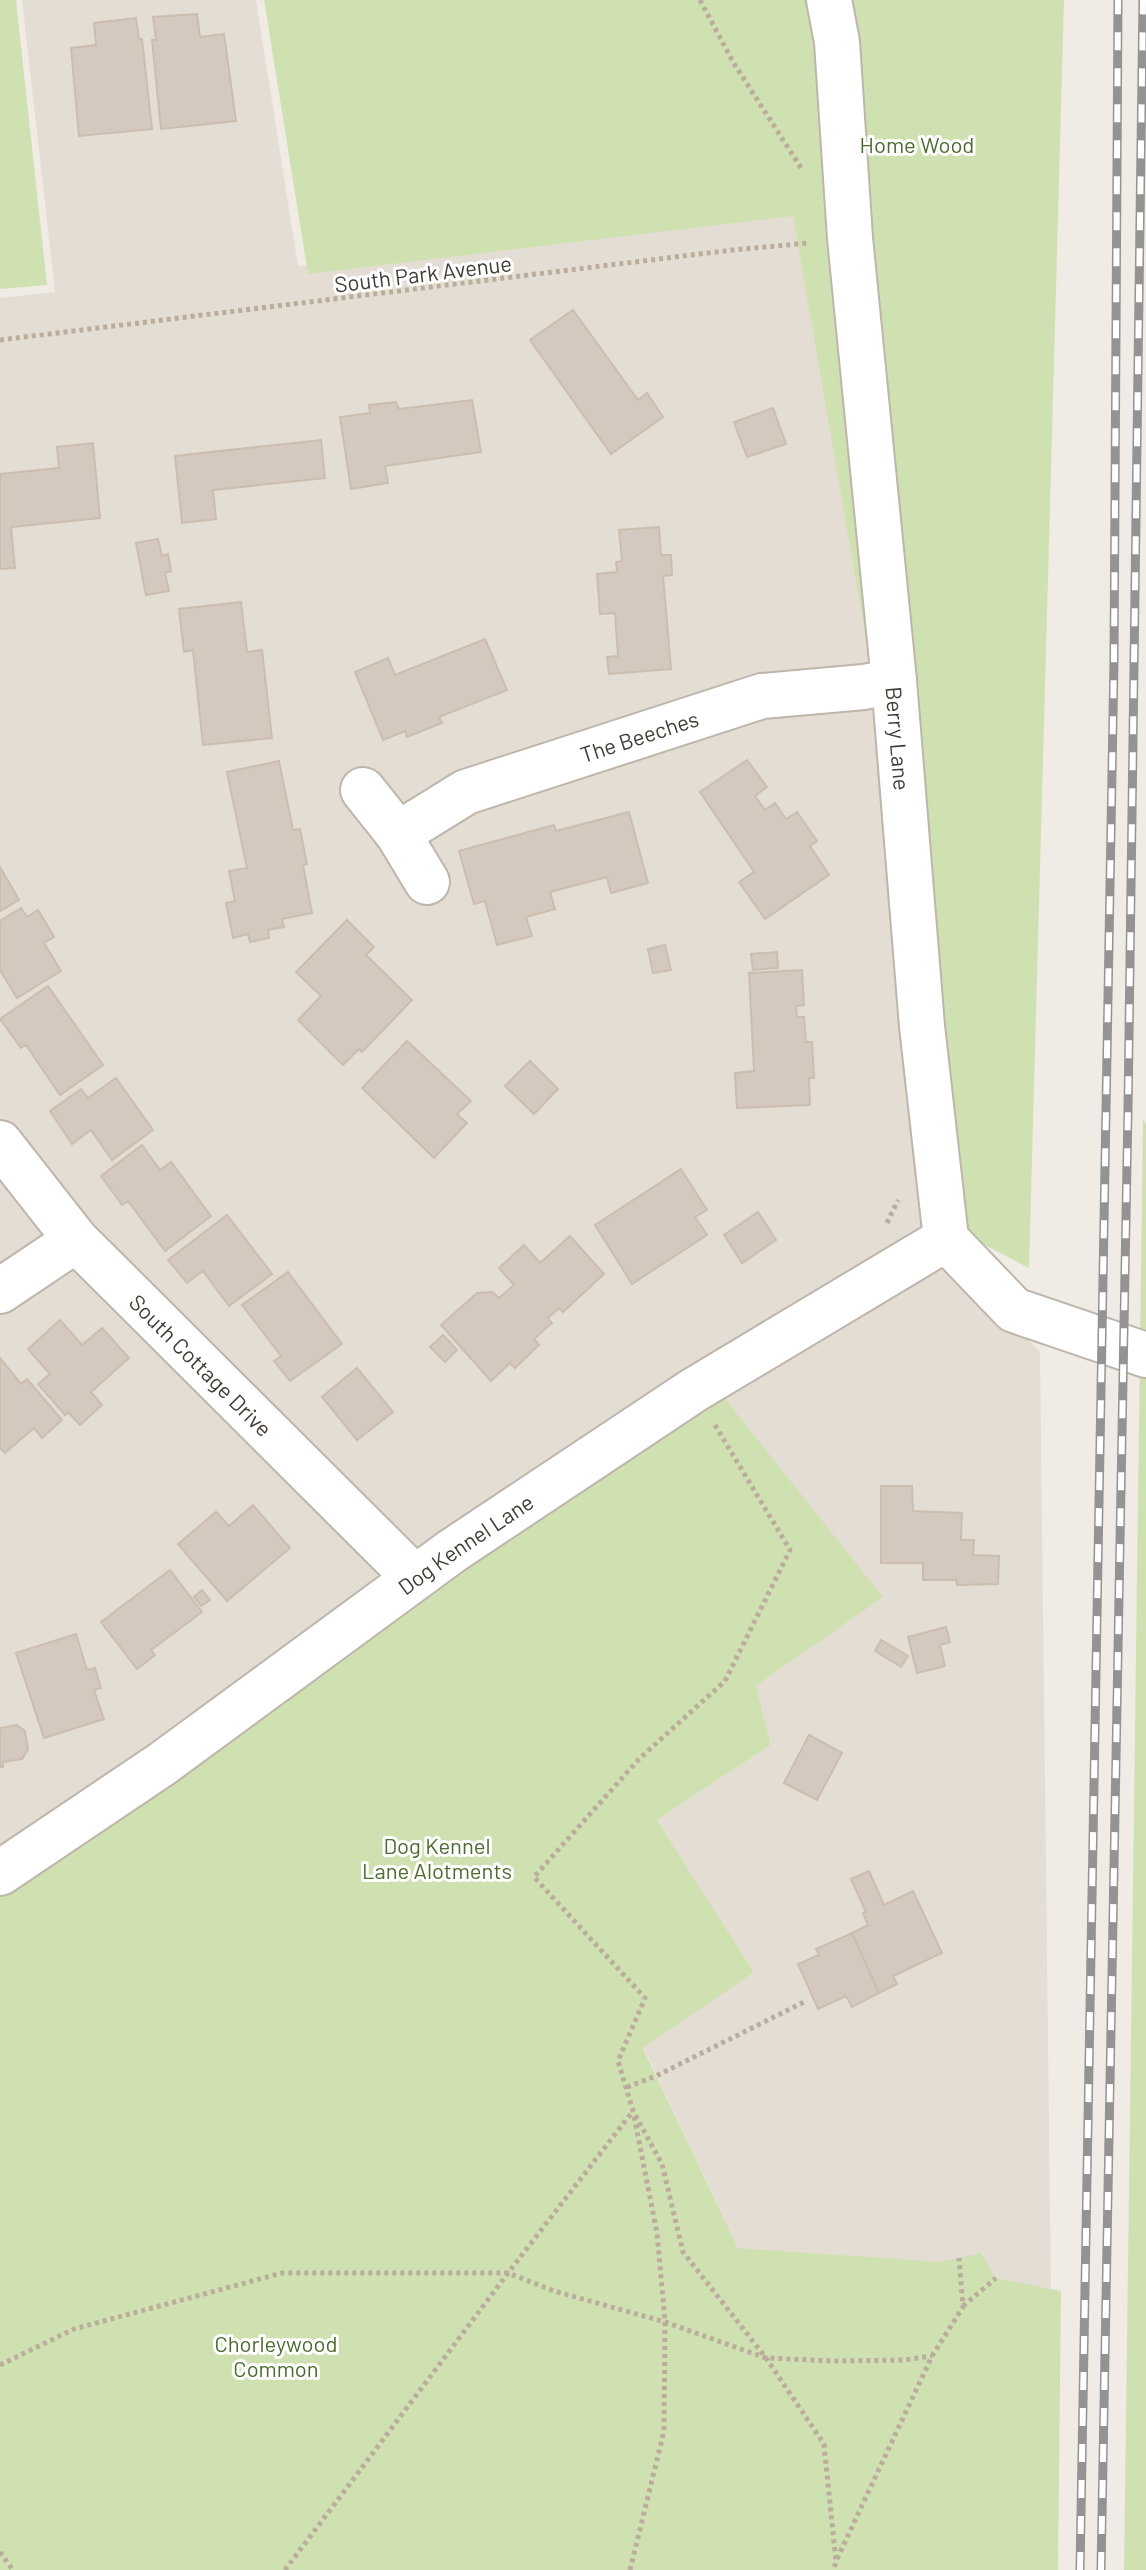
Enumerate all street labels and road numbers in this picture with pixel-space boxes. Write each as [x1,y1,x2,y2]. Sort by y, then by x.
street label: South Park Avenue [333,249,513,297]
street label: Berry Lane [882,686,916,791]
street label: The Beeches [577,704,702,767]
street label: South Cottage Drive [125,1288,278,1441]
street label: Dog Kennel Lane [392,1488,538,1600]

